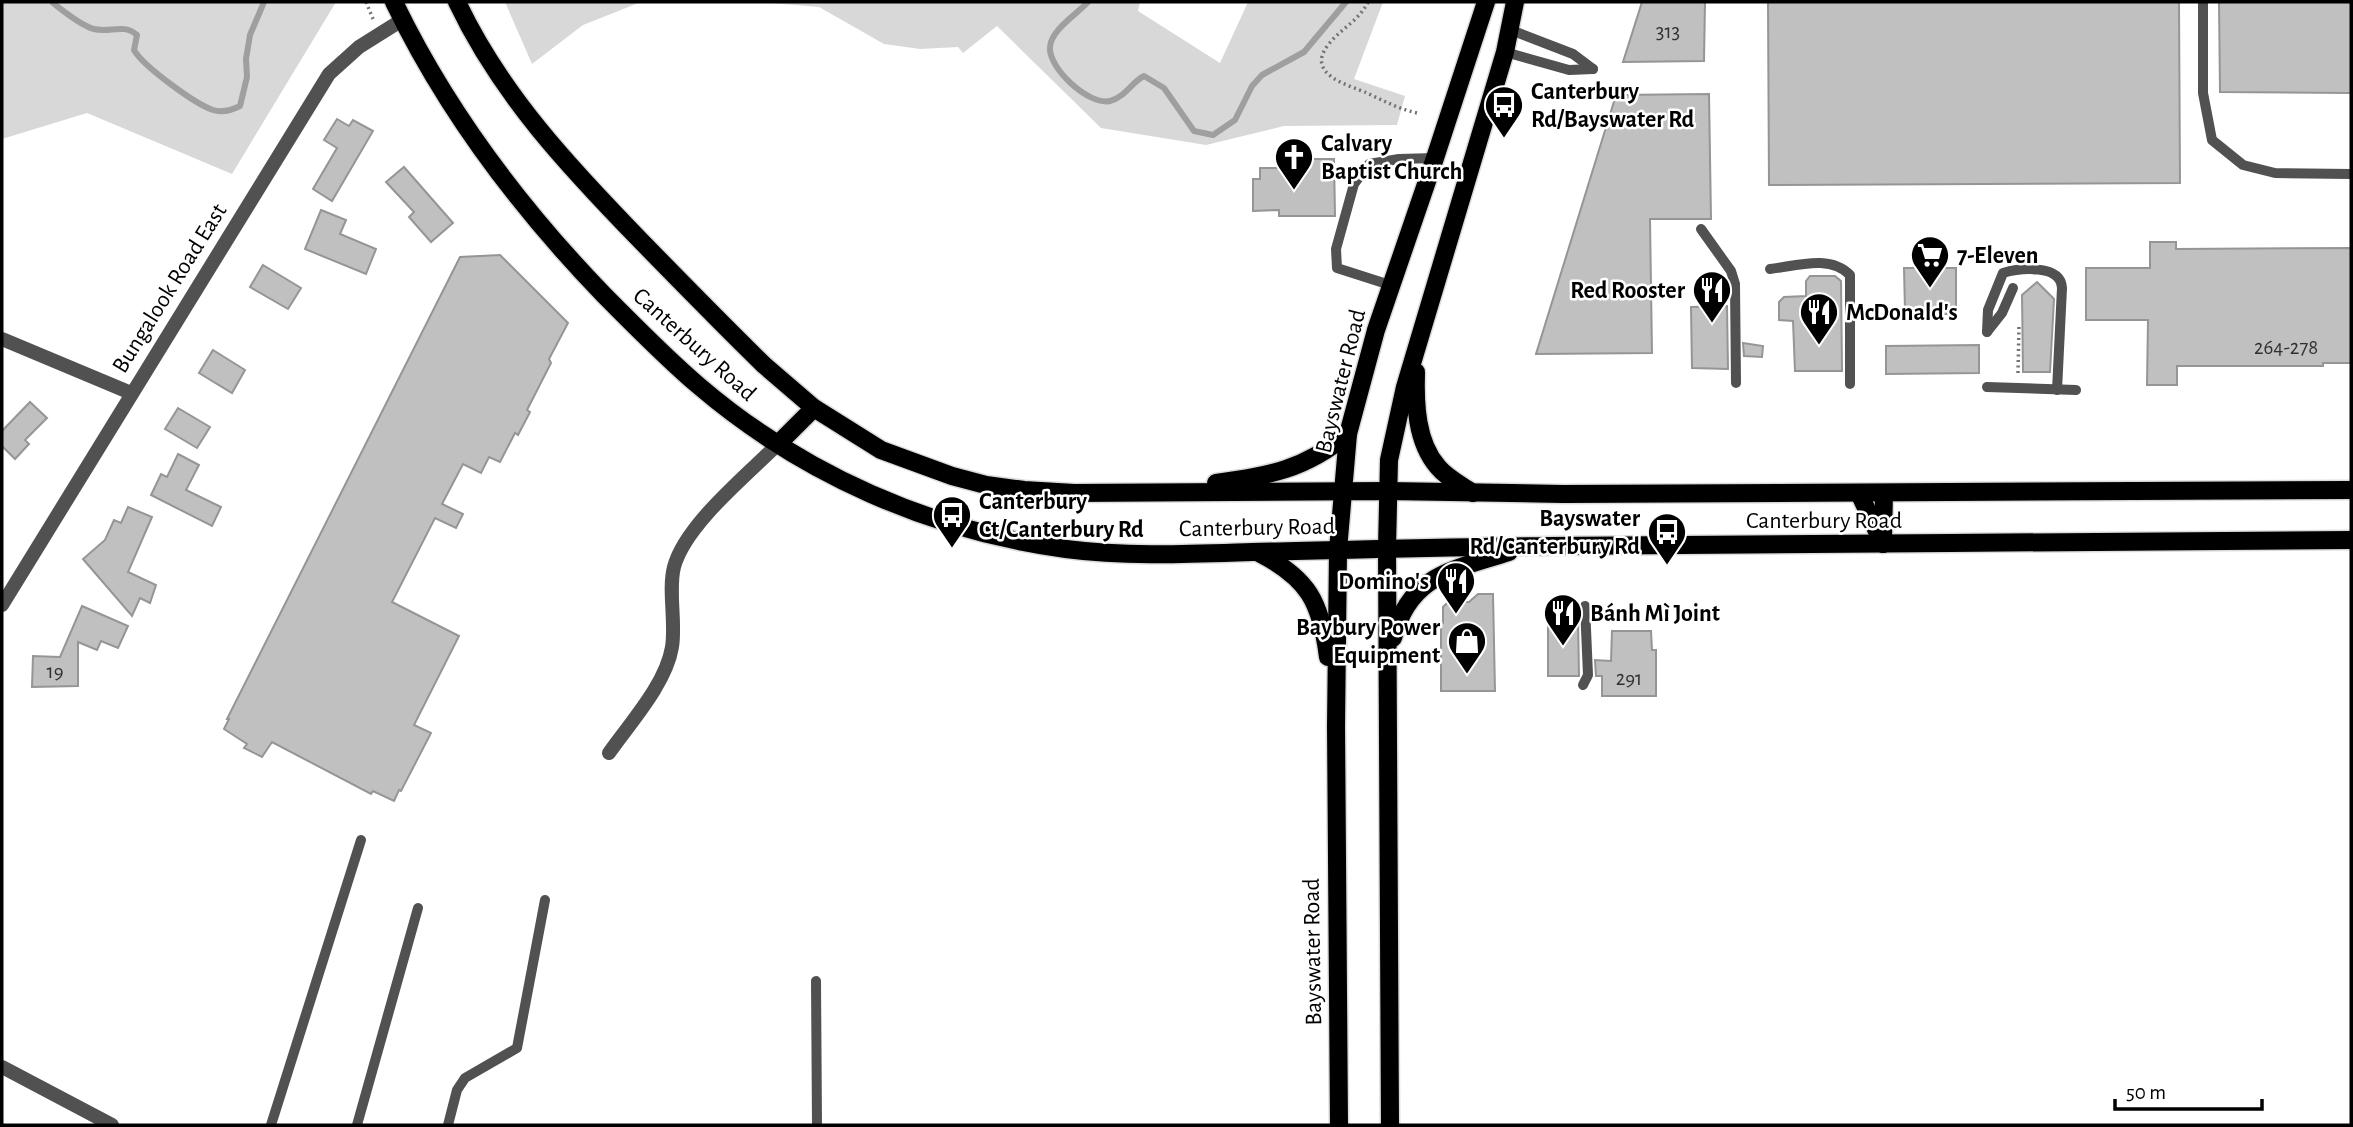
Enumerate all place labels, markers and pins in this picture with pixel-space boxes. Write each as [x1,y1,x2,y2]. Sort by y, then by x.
place label: Canterbury Rd/Bayswater Rd [1531,80,1695,132]
bus stop icon: Canterbury Rd/Bayswater Rd [1483,84,1525,139]
place label: Calvary Baptist Church [1321,132,1462,184]
church icon: Calvary Baptist Church [1273,136,1315,191]
supermarket icon: 7-Eleven [1909,234,1951,289]
place label: 7-Eleven [1957,244,2038,268]
restaurant icon: Red Rooster [1691,269,1733,324]
place label: Red Rooster [1570,279,1686,303]
restaurant icon: McDonald's [1798,291,1840,346]
place label: McDonald's [1846,301,1958,325]
place label: Canterbury Ct/Canterbury Rd [979,490,1144,542]
bus stop icon: Canterbury Ct/Canterbury Rd [931,494,973,549]
place label: Bayswater Rd/Canterbury Rd [1470,507,1641,559]
bus stop icon: Bayswater Rd/Canterbury Rd [1646,511,1688,566]
restaurant icon: Domino's [1435,560,1477,615]
place label: Domino's [1338,570,1429,594]
restaurant icon: Bánh Mì Joint [1542,592,1584,647]
place label: Bánh Mì Joint [1590,602,1720,626]
place label: Baybury Power Equipment [1296,616,1441,668]
shop icon: Baybury Power Equipment [1446,620,1488,675]

